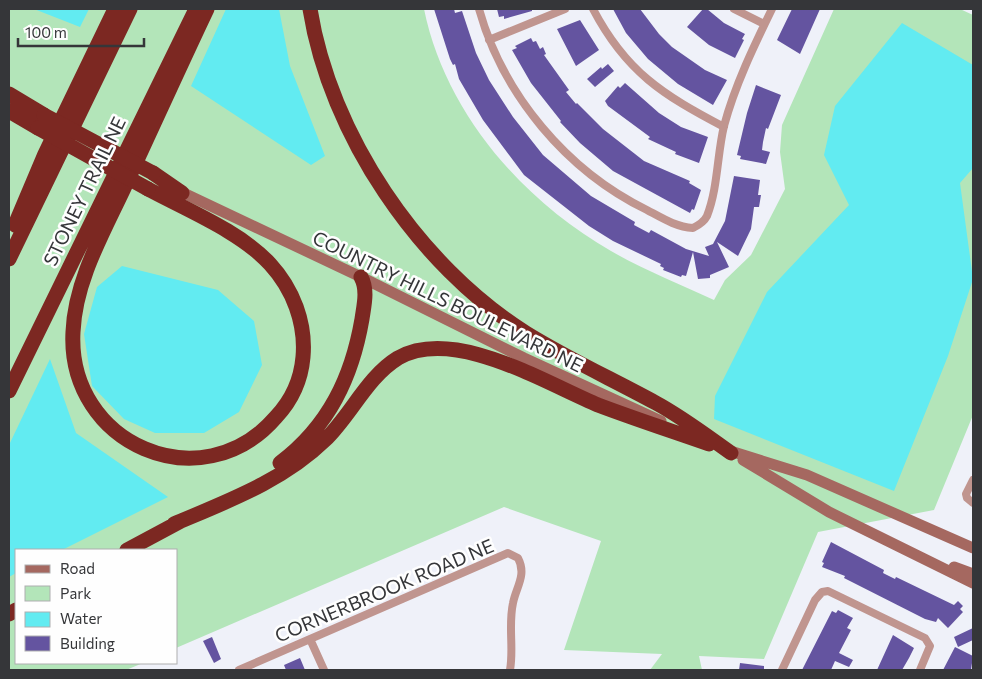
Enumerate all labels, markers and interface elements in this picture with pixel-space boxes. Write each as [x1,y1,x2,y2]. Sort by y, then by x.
scale bar [18,15,144,47]
text: 100 m [25,23,67,41]
street label: STONEY TRAIL NE [38,113,130,269]
street label: COUNTRY HILLS BOULEVARD NE [309,225,587,377]
street label: CORNERBROOK ROAD NE [271,533,497,647]
legend [15,549,178,664]
text: Road [60,559,95,577]
text: Park [60,584,91,602]
text: Water [60,609,102,627]
text: Building [60,634,115,652]

